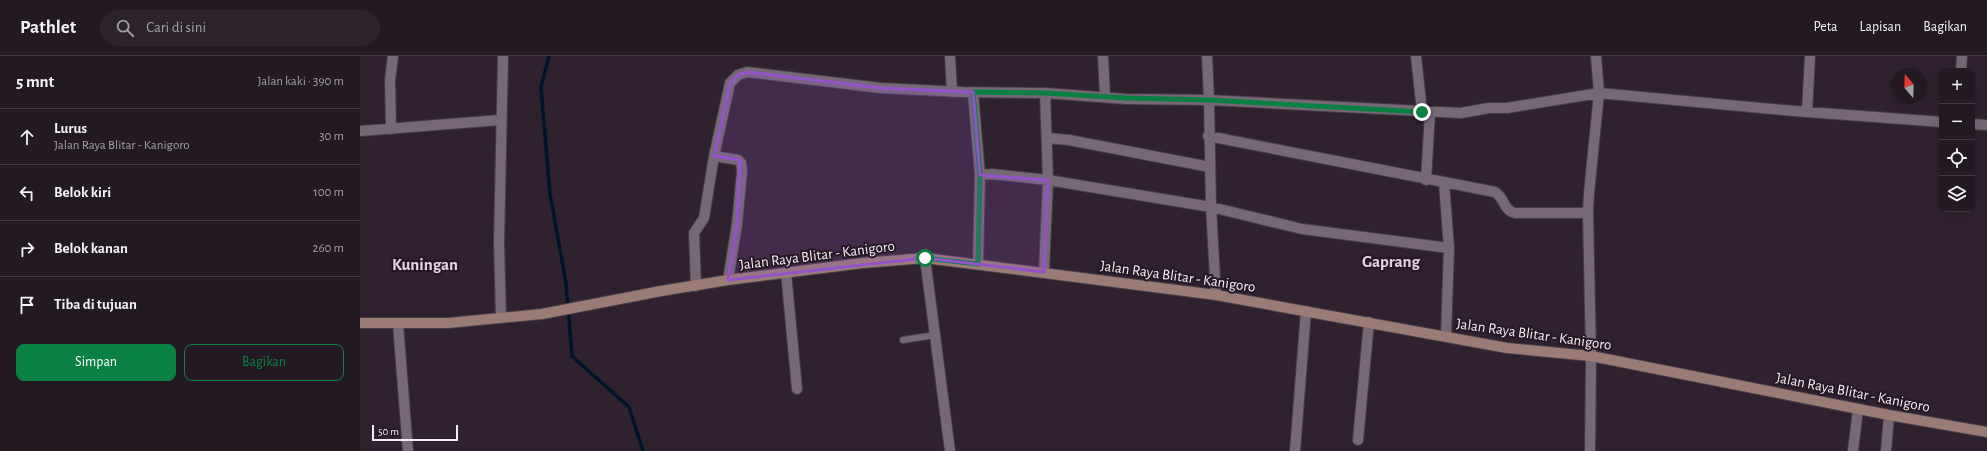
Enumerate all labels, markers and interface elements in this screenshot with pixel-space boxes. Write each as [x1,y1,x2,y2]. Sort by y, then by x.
search box [100,10,380,46]
icon: search [114,17,136,39]
text: Pathlet [20,18,76,37]
text: Cari di sini [146,20,206,35]
text: Peta [1814,20,1838,34]
text: Lapisan [1860,20,1901,34]
text: Bagikan [1923,20,1967,34]
north arrow [1891,68,1927,104]
map controls [1939,68,1975,212]
button: + [1939,68,1975,104]
text: 5 mnt [16,73,54,90]
text: Jalan kaki · 390 m [257,75,344,88]
route end [1413,103,1431,121]
button: − [1939,104,1975,140]
text: Lurus [54,121,87,136]
icon: ahead [16,126,38,148]
text: 30 m [319,130,344,143]
text: Jalan Raya Blitar - Kanigoro [54,139,190,152]
button: locate [1939,140,1975,176]
button: layers [1939,176,1975,212]
icon: left [16,182,38,204]
text: Belok kiri [54,185,111,200]
text: 100 m [313,186,344,199]
icon: right [16,238,38,260]
street label: Jalan Raya Blitar - Kanigoro [738,239,896,272]
text: Belok kanan [54,241,128,256]
text: 260 m [313,242,344,255]
route start [916,249,934,267]
district label: Gaprang [1362,253,1421,270]
district label: Kuningan [392,256,458,273]
street label: Jalan Raya Blitar - Kanigoro [1099,258,1257,295]
icon: arrive [16,294,38,316]
text: Tiba di tujuan [54,297,137,312]
street label: Jalan Raya Blitar - Kanigoro [1455,316,1613,353]
button: Simpan [16,344,176,381]
button: Bagikan [184,344,344,381]
street label: Jalan Raya Blitar - Kanigoro [1775,370,1931,415]
scale bar [372,423,458,442]
text: 50 m [378,426,399,437]

